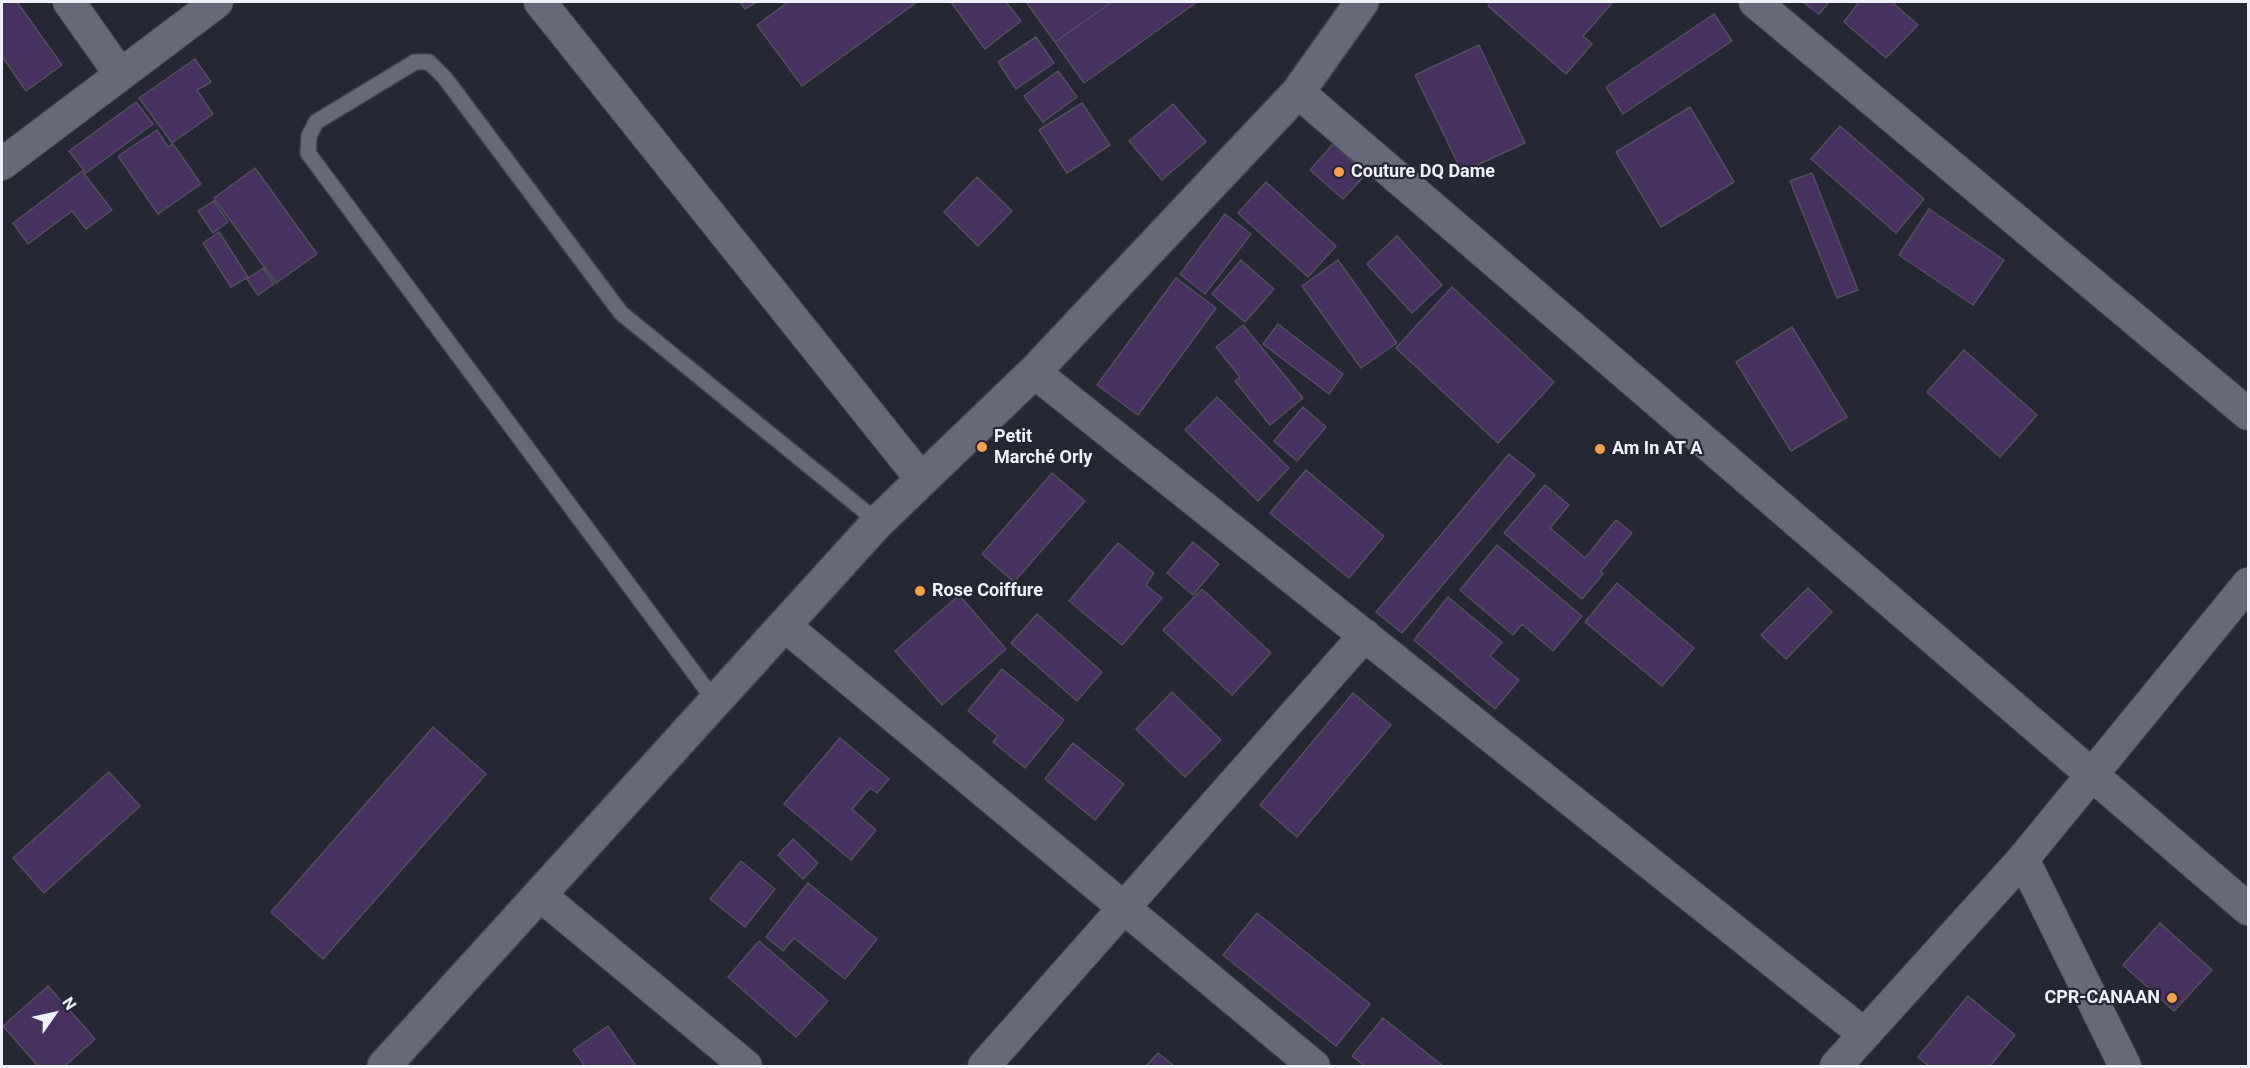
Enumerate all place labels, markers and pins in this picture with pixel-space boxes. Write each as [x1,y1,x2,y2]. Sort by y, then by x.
place label: Couture DQ Dame [1351,161,1495,183]
marker: Couture DQ Dame [1332,165,1346,179]
place label: Petit Marché Orly [994,426,1092,468]
place label: Am In AT A [1612,438,1702,460]
marker: Petit Marché Orly [975,440,989,454]
marker: Am In AT A [1593,442,1607,456]
place label: Rose Coiffure [932,580,1043,602]
marker: Rose Coiffure [913,584,927,598]
place label: CPR-CANAAN [2044,987,2160,1009]
marker: CPR-CANAAN [2165,991,2179,1005]

